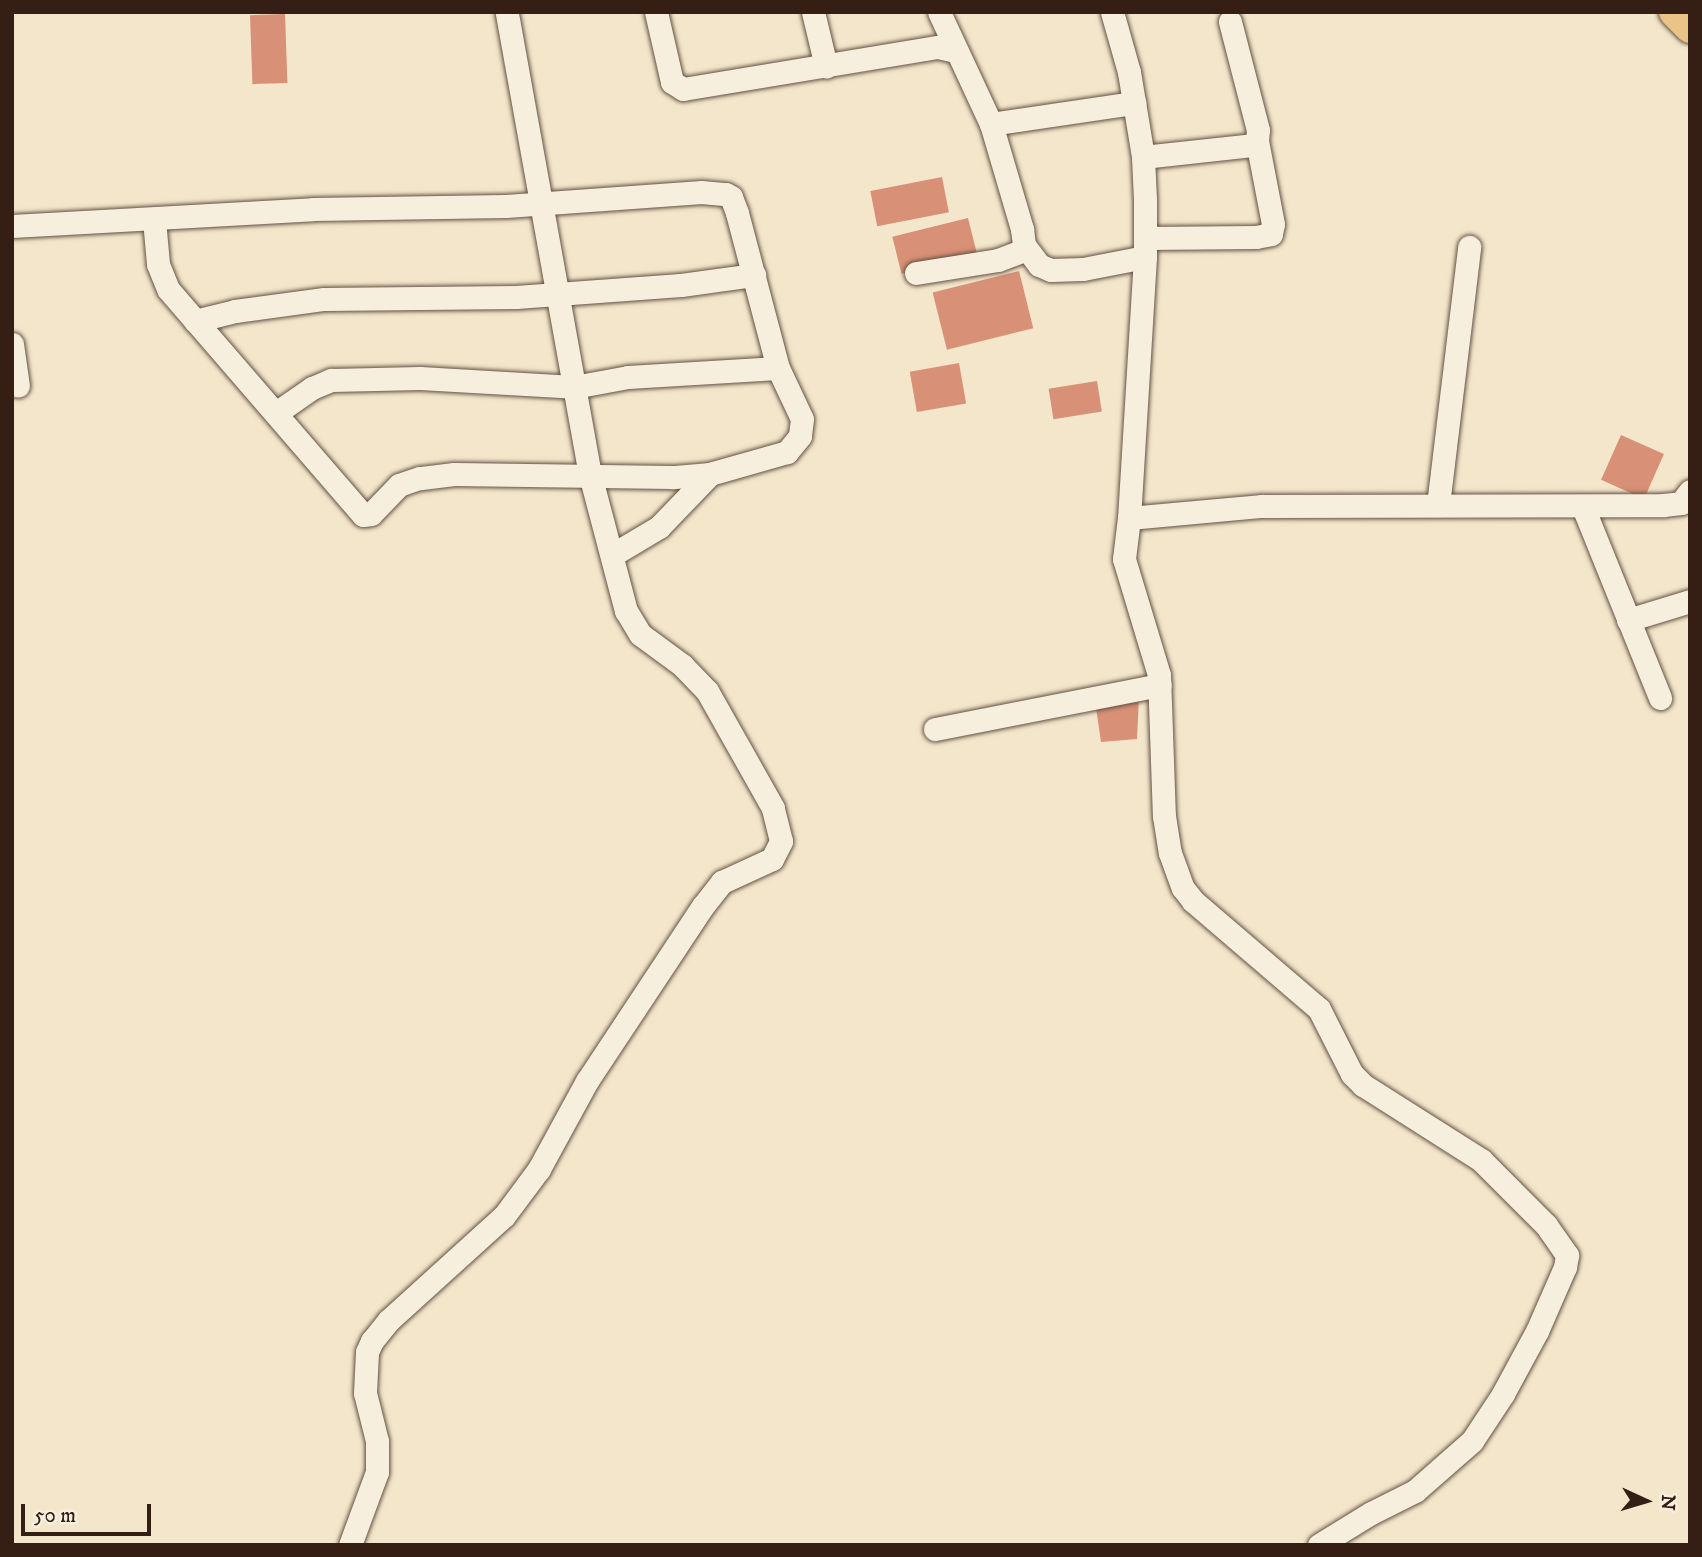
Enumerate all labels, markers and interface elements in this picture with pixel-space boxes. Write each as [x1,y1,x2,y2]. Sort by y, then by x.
north arrow [1611,1466,1681,1536]
scale bar [24,1490,154,1534]
text: N [1655,1494,1679,1511]
text: 50 m [34,1503,76,1529]

